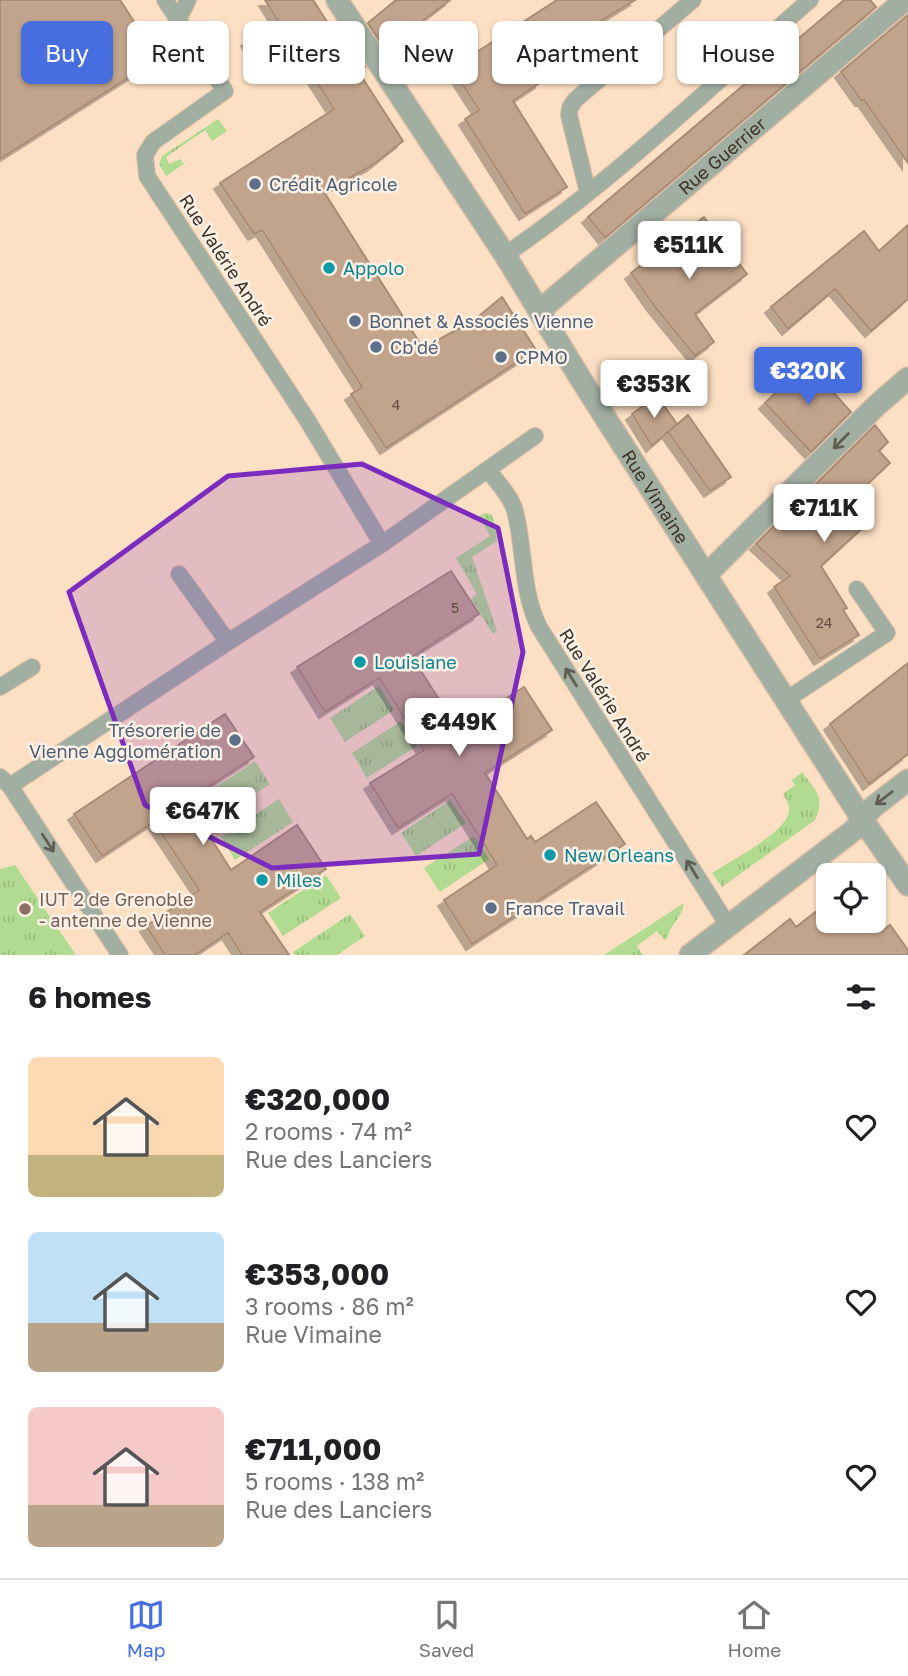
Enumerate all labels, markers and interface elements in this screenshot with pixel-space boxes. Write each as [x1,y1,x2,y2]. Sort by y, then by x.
chip: Buy [21,21,113,84]
chip: Rent [127,21,229,84]
chip: Filters [243,21,365,84]
chip: New [379,21,478,84]
chip: Apartment [492,21,663,84]
chip: House [677,21,799,84]
street label: Rue Guerrier [674,112,770,199]
place label: Crédit Agricole [269,173,398,195]
marker: Crédit Agricole [247,176,263,192]
street label: Rue Valérie André [175,190,277,330]
pin: €511K [640,222,738,281]
text: €511K [654,230,724,258]
place label: Appolo [343,257,404,279]
marker: Appolo [321,260,337,276]
place label: Bonnet & Associés Vienne [369,310,594,332]
marker: Bonnet & Associés Vienne [347,313,363,329]
place label: Cb'dé [390,336,438,358]
marker: Cb'dé [368,339,384,355]
place label: CPMO [515,346,568,368]
pin: €320K [759,348,857,407]
marker: CPMO [493,349,509,365]
text: €320K [770,356,846,384]
pin: €353K [605,360,703,420]
text: €353K [617,369,691,397]
house number: 4 [392,396,400,413]
one-way arrow [832,433,849,450]
street label: Rue Vimaine [618,445,694,548]
pin: €711K [775,484,873,544]
text: €711K [789,493,859,521]
house number: 5 [451,599,459,616]
house number: 24 [816,614,832,631]
street label: Rue Valérie André [555,624,655,766]
place label: Louisiane [374,651,457,673]
marker: Louisiane [352,654,368,670]
one-way arrow [563,667,577,687]
pin: €449K [410,698,508,758]
text: €449K [421,707,497,735]
place label: Trésorerie de Vienne Agglomération [29,719,221,762]
marker: Trésorerie de Vienne Agglomération [227,732,243,748]
pin: €647K [154,788,252,847]
one-way arrow [875,791,894,806]
text: €647K [166,796,240,824]
one-way arrow [41,833,55,853]
place label: New Orleans [564,844,674,866]
marker: New Orleans [542,847,558,863]
one-way arrow [684,860,698,880]
map controls [816,863,886,933]
button: locate [816,863,886,933]
place label: Miles [276,869,322,891]
marker: Miles [254,872,270,888]
place label: IUT 2 de Grenoble - antenne de Vienne [39,888,212,931]
place label: France Travail [505,897,625,919]
marker: France Travail [483,900,499,916]
marker: IUT 2 de Grenoble - antenne de Vienne [17,901,33,917]
icon: filters [842,978,880,1016]
text: 6 homes [28,979,151,1015]
text: €320,000 [245,1081,390,1117]
icon: home [84,1085,168,1169]
icon: heart [842,1108,880,1146]
text: 2 rooms · 74 m² [245,1117,412,1145]
text: Rue des Lanciers [245,1145,432,1173]
text: €353,000 [245,1256,389,1292]
icon: home [84,1260,168,1344]
icon: heart [842,1283,880,1321]
text: 3 rooms · 86 m² [245,1292,414,1320]
text: Rue Vimaine [245,1320,382,1348]
text: €711,000 [245,1431,382,1467]
icon: home [84,1435,168,1519]
icon: heart [842,1458,880,1496]
text: 5 rooms · 138 m² [245,1467,424,1495]
text: Rue des Lanciers [245,1495,432,1523]
tab: Map [127,1596,165,1661]
tab: Saved [419,1596,474,1661]
tab: Home [728,1596,781,1661]

